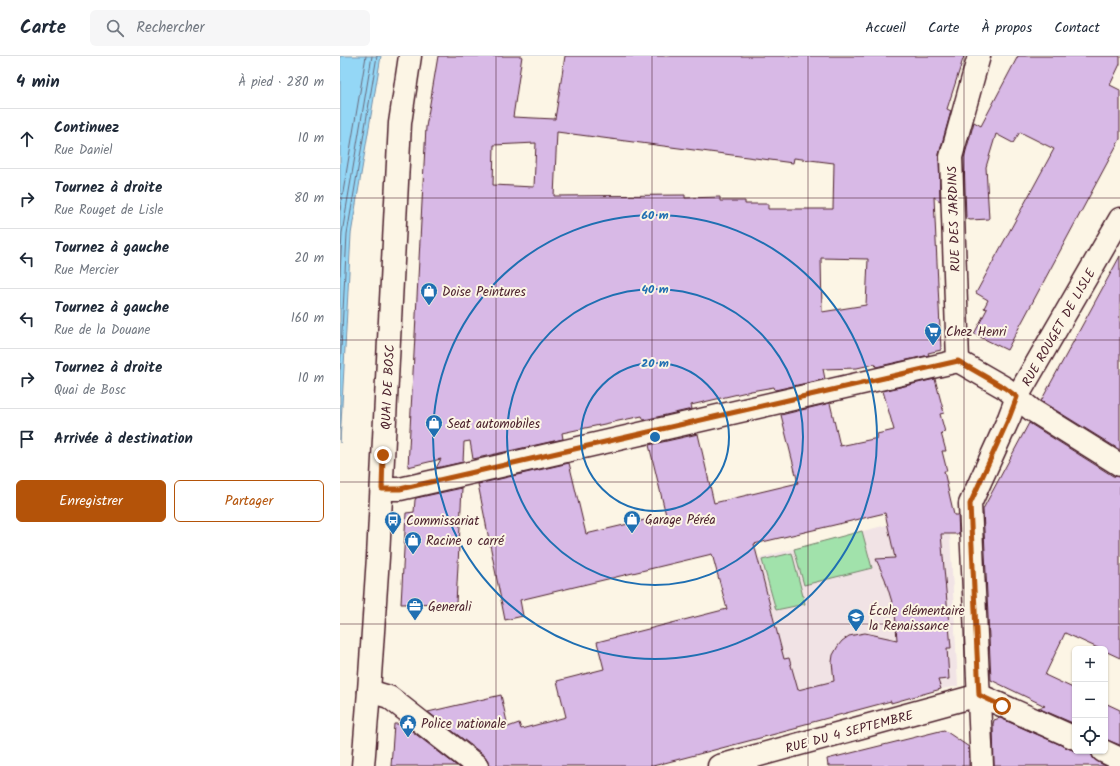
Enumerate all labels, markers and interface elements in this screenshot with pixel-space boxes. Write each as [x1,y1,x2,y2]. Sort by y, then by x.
search box [90,10,370,46]
text: Carte [20,13,66,43]
text: Rechercher [136,16,205,40]
icon: search [104,17,126,39]
text: Accueil [865,17,906,39]
text: Carte [928,17,959,39]
text: À propos [981,17,1032,39]
text: Contact [1054,17,1100,39]
text: 4 min [16,69,60,96]
text: À pied · 280 m [238,72,324,93]
text: Continuez [54,116,119,140]
icon: ahead [16,128,38,150]
text: 10 m [298,128,324,149]
text: Rue Daniel [54,140,112,161]
street label: RUE DES JARDINS [942,166,967,272]
text: Tournez à droite [54,176,162,200]
icon: right [16,188,38,210]
text: 80 m [294,188,324,209]
text: Rue Rouget de Lisle [54,200,163,221]
text: 60 m [641,206,669,225]
text: Tournez à gauche [54,236,169,260]
icon: left [16,248,38,270]
text: 20 m [294,248,324,269]
text: Rue Mercier [54,260,118,281]
street label: RUE ROUGET DE LISLE [1017,264,1102,391]
text: 40 m [641,280,669,299]
shop icon: Doise Peintures [419,281,439,306]
place label: Doise Peintures [442,282,526,303]
text: Tournez à gauche [54,296,169,320]
icon: left [16,308,38,330]
text: 160 m [291,308,324,329]
text: Rue de la Douane [54,320,150,341]
supermarket icon: Chez Henri [923,321,943,346]
place label: Chez Henri [946,322,1007,343]
street label: QUAI DE BOSC [376,344,401,430]
text: 20 m [641,354,669,373]
text: Tournez à droite [54,356,162,380]
icon: right [16,368,38,390]
text: 10 m [298,368,324,389]
text: Quai de Bosc [54,380,126,401]
shop icon: Seat automobiles [424,413,444,438]
place label: Seat automobiles [447,414,541,435]
text: Arrivée à destination [54,427,193,451]
icon: arrive [16,428,38,450]
centre of rings [648,430,662,444]
route end [374,446,392,464]
button: Enregistrer [16,480,166,522]
button: Partager [174,480,324,522]
shop icon: Garage Péréa [622,509,642,534]
bus stop icon: Commissariat [383,510,403,535]
place label: Garage Péréa [645,510,716,531]
place label: Commissariat [406,511,480,532]
shop icon: Racine o carré [403,530,423,555]
place label: Racine o carré [426,531,505,552]
office icon: Generali [405,596,425,621]
place label: Generali [428,597,472,618]
place label: École élémentaire la Renaissance [869,601,965,637]
school or university icon: École élémentaire la Renaissance [846,607,866,632]
map controls [1072,646,1108,754]
button: + [1072,646,1108,682]
button: − [1072,682,1108,718]
route start [993,697,1011,715]
street label: RUE DU 4 SEPTEMBRE [783,705,916,760]
public building icon: Police nationale [398,713,418,738]
place label: Police nationale [421,714,506,735]
button: locate [1072,718,1108,754]

